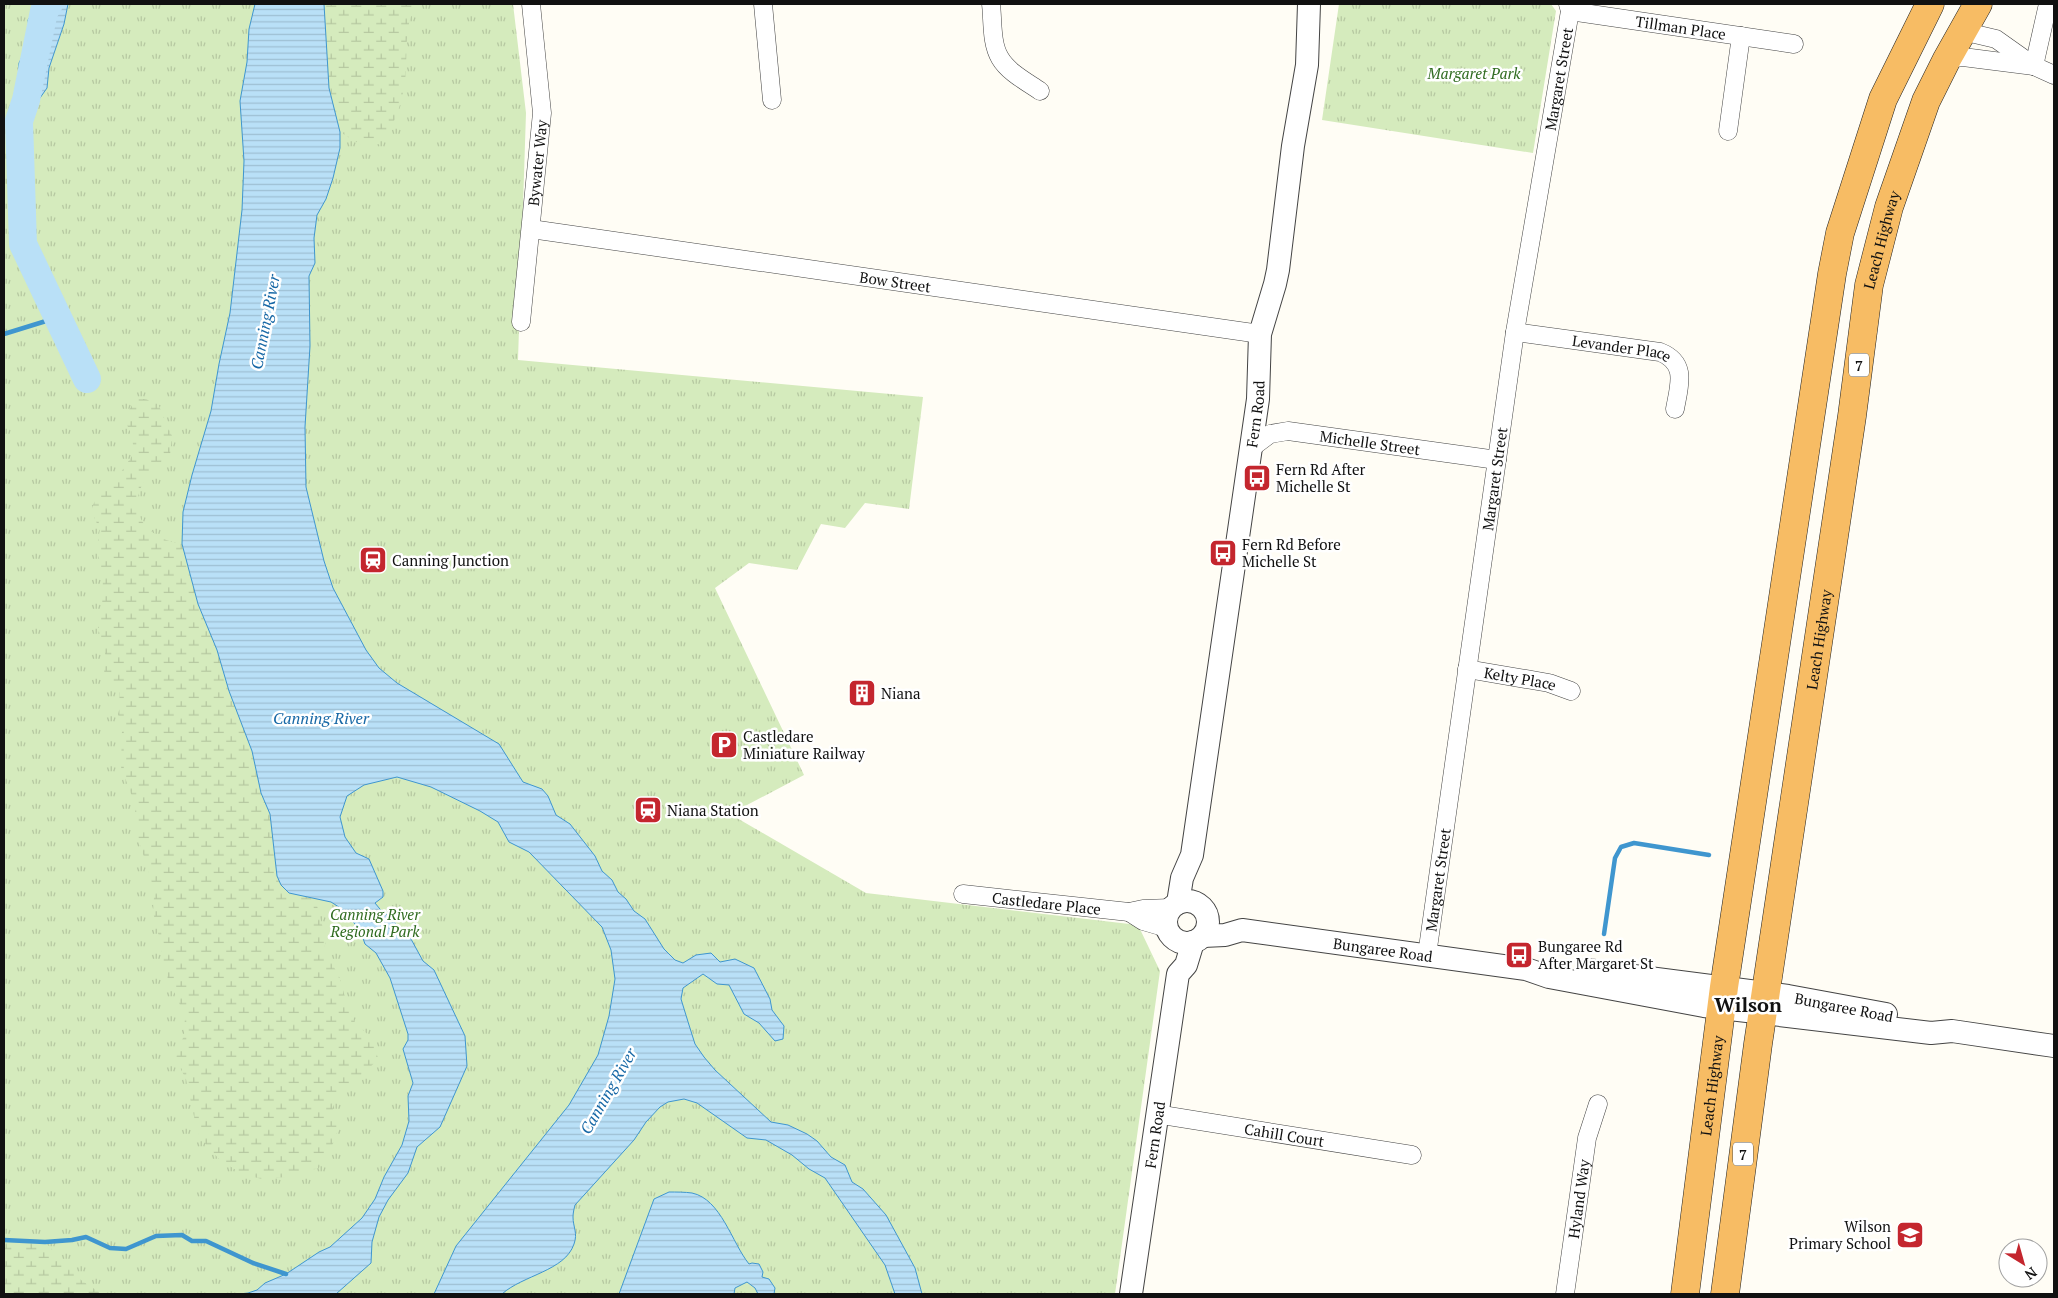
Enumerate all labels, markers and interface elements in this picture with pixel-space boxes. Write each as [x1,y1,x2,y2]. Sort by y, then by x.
street label: Tillman Place [1634,11,1727,44]
street label: Margaret Street [1540,25,1577,132]
park label: Margaret Park [1427,63,1521,83]
street label: Bywater Way [523,118,551,207]
street label: Leach Highway [1858,187,1904,291]
street label: Bow Street [858,266,933,297]
water label: Canning River [245,272,285,371]
street label: Levander Place [1571,330,1676,366]
road number: 7 [1849,354,1869,376]
street label: Fern Road [1241,380,1269,449]
street label: Margaret Street [1477,425,1512,532]
street label: Michelle Street [1318,426,1422,459]
place label: Fern Rd After Michelle St [1276,459,1366,496]
bus stop icon: Fern Rd After Michelle St [1242,463,1272,493]
place label: Fern Rd Before Michelle St [1242,534,1341,571]
bus stop icon: Fern Rd Before Michelle St [1208,538,1238,568]
station icon: Canning Junction [358,545,388,575]
place label: Canning Junction [392,550,509,570]
street label: Leach Highway [1801,588,1836,691]
street label: Kelty Place [1482,662,1559,695]
building icon: Niana [847,678,877,708]
place label: Niana [881,683,921,703]
water label: Canning River [273,707,370,729]
place label: Castledare Miniature Railway [743,726,865,763]
parking icon: Castledare Miniature Railway [709,730,739,760]
station icon: Niana Station [633,795,663,825]
place label: Niana Station [667,800,759,820]
street label: Margaret Street [1420,826,1455,933]
street label: Castledare Place [991,887,1102,919]
park label: Canning River Regional Park [330,904,421,941]
street label: Bungaree Road [1332,933,1434,966]
place label: Bungaree Rd After Margaret St [1538,936,1654,973]
bus stop icon: Bungaree Rd After Margaret St [1504,940,1534,970]
street label: Bungaree Road [1793,988,1895,1026]
district label: Wilson [1714,991,1782,1018]
street label: Leach Highway [1695,1034,1728,1137]
water label: Canning River [574,1043,642,1138]
street label: Fern Road [1140,1100,1169,1170]
street label: Cahill Court [1243,1118,1326,1151]
road number: 7 [1733,1142,1753,1166]
street label: Hyland Way [1563,1158,1594,1240]
place label: Wilson Primary School [1789,1216,1891,1253]
school or university icon: Wilson Primary School [1895,1220,1925,1250]
north arrow [1998,1238,2048,1288]
text: N [2021,1263,2041,1285]

